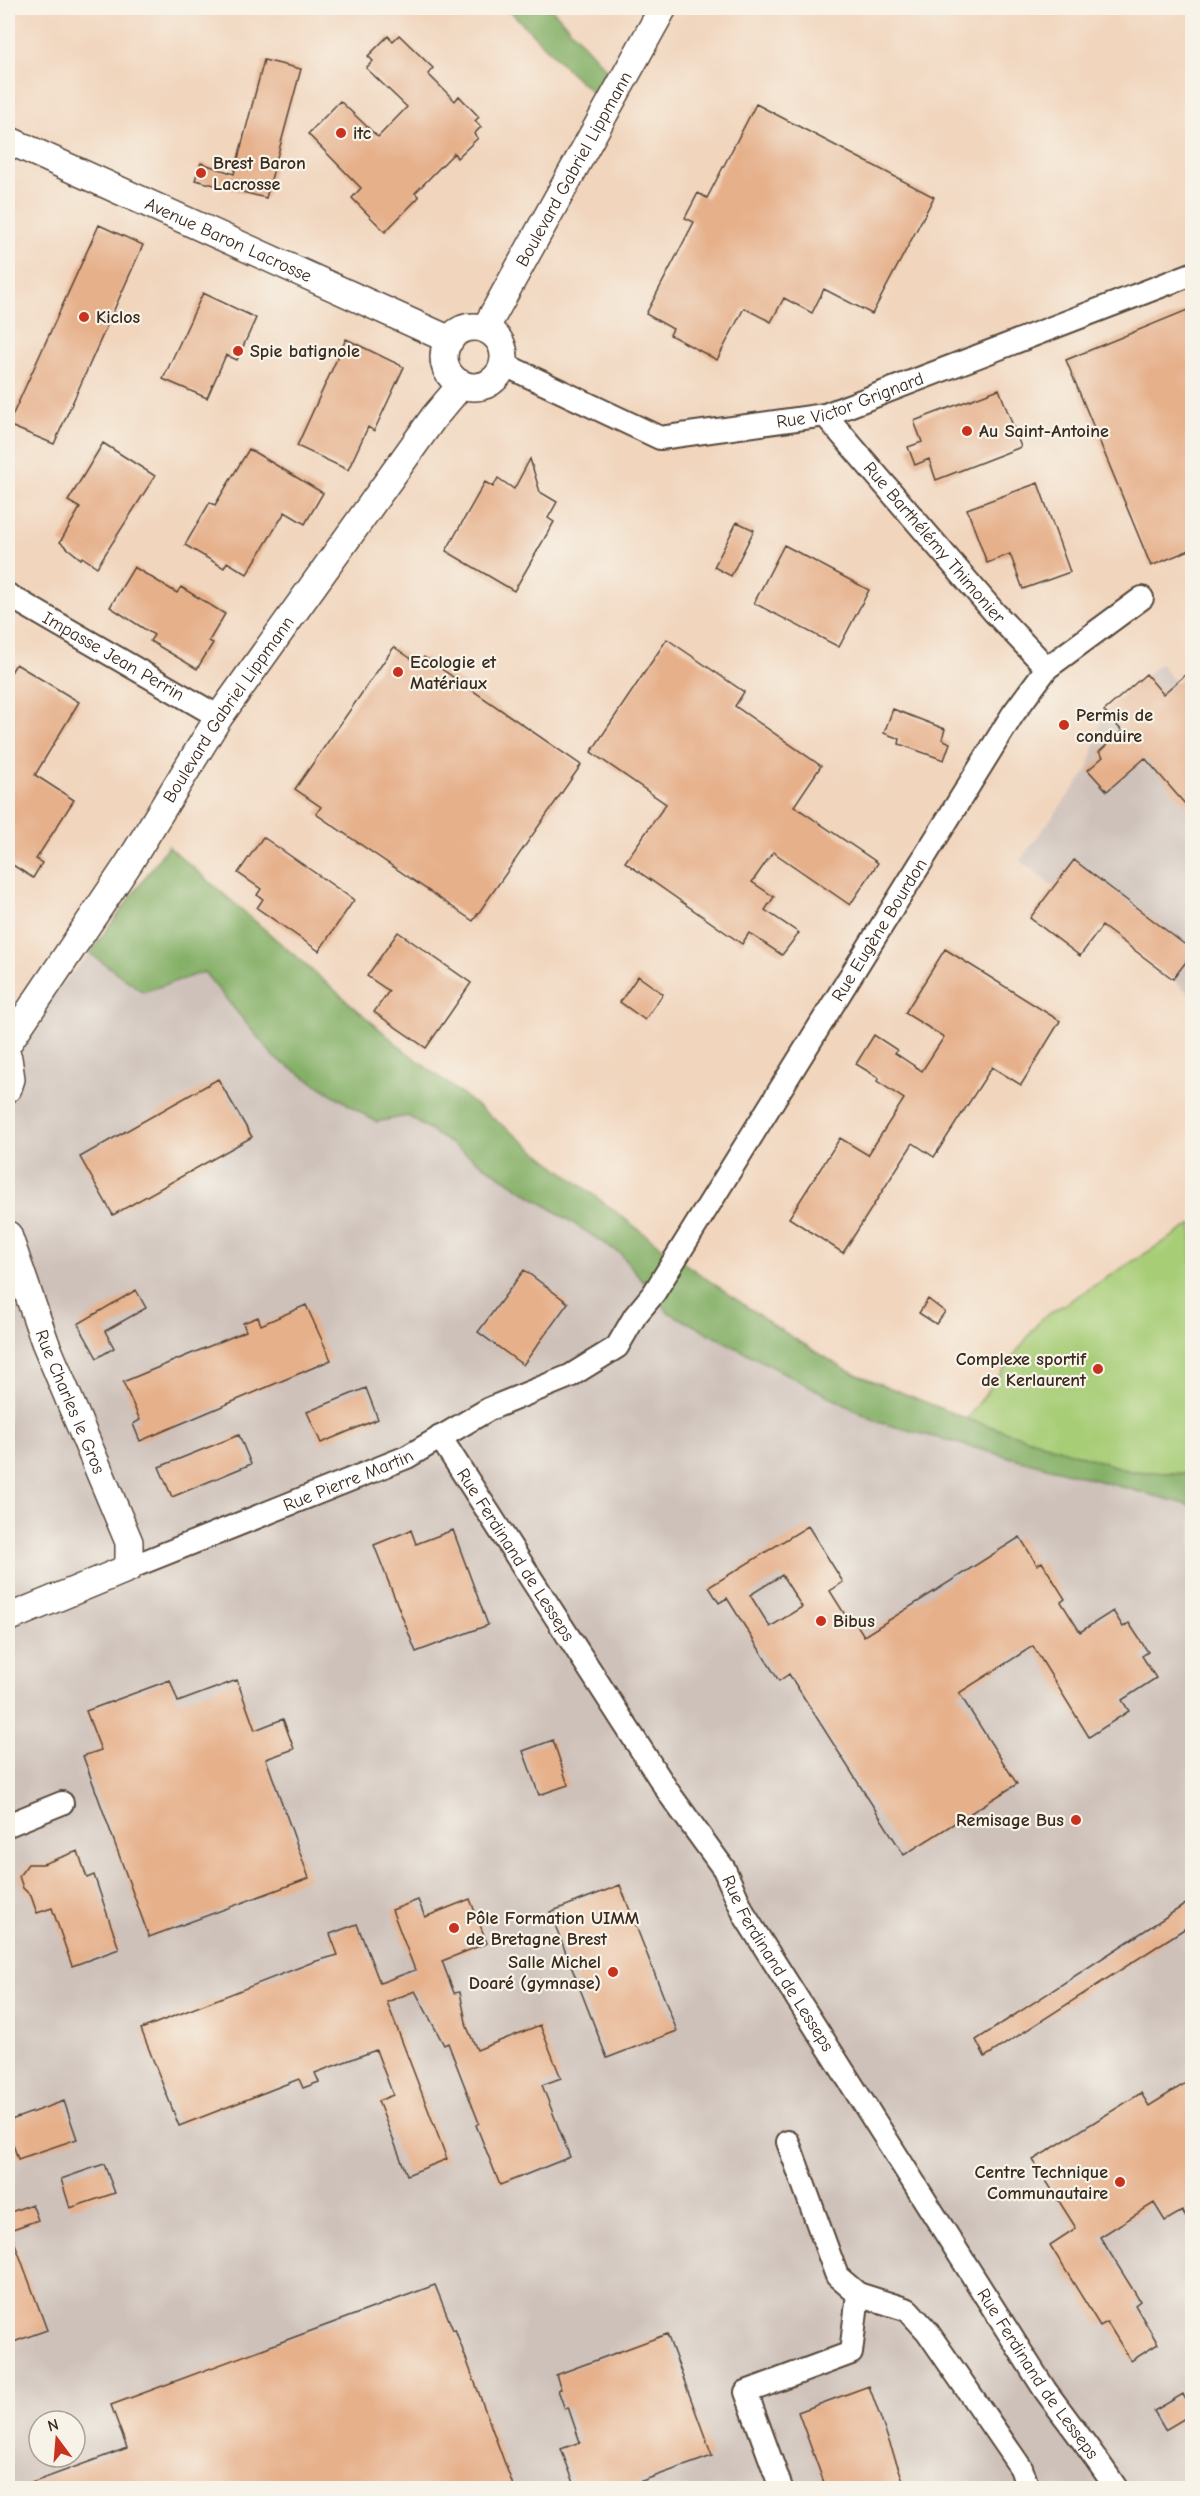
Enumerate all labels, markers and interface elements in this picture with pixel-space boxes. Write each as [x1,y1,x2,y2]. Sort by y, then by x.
street label: Boulevard Gabriel Lippmann [511,68,636,270]
place label: itc [353,123,372,144]
marker: itc [334,126,348,140]
place label: Brest Baron Lacrosse [213,153,306,195]
marker: Brest Baron Lacrosse [194,166,208,180]
street label: Avenue Baron Lacrosse [142,193,315,287]
place label: Kiclos [96,307,141,328]
marker: Kiclos [77,310,91,324]
place label: Spie batignole [250,341,360,362]
marker: Spie batignole [231,344,245,358]
street label: Rue Victor Grignard [775,368,927,432]
place label: Au Saint-Antoine [979,421,1109,442]
marker: Au Saint-Antoine [960,424,974,438]
street label: Rue Barthélémy Thimonier [859,457,1010,628]
street label: Impasse Jean Perrin [39,607,188,705]
street label: Boulevard Gabriel Lippmann [158,612,298,806]
place label: Ecologie et Matériaux [410,652,497,694]
marker: Ecologie et Matériaux [391,665,405,679]
place label: Permis de conduire [1076,705,1153,747]
marker: Permis de conduire [1057,718,1071,732]
street label: Rue Eugène Bourdon [827,855,931,1005]
street label: Rue Charles le Gros [31,1327,110,1477]
place label: Complexe sportif de Kerlaurent [956,1349,1087,1391]
marker: Complexe sportif de Kerlaurent [1091,1362,1105,1376]
street label: Rue Pierre Martin [280,1445,417,1516]
street label: Rue Ferdinand de Lesseps [452,1464,579,1645]
place label: Bibus [833,1611,875,1632]
marker: Bibus [814,1614,828,1628]
place label: Remisage Bus [956,1810,1064,1831]
marker: Remisage Bus [1069,1813,1083,1827]
street label: Rue Ferdinand de Lesseps [718,1872,839,2055]
place label: Pôle Formation UIMM de Bretagne Brest [466,1908,639,1950]
marker: Pôle Formation UIMM de Bretagne Brest [447,1921,461,1935]
place label: Salle Michel Doaré (gymnase) [469,1952,601,1994]
marker: Salle Michel Doaré (gymnase) [606,1965,620,1979]
place label: Centre Technique Communautaire [974,2162,1108,2204]
marker: Centre Technique Communautaire [1113,2175,1127,2189]
street label: Rue Ferdinand de Lesseps [973,2284,1103,2463]
north arrow [27,2409,87,2469]
text: N [46,2415,61,2436]

